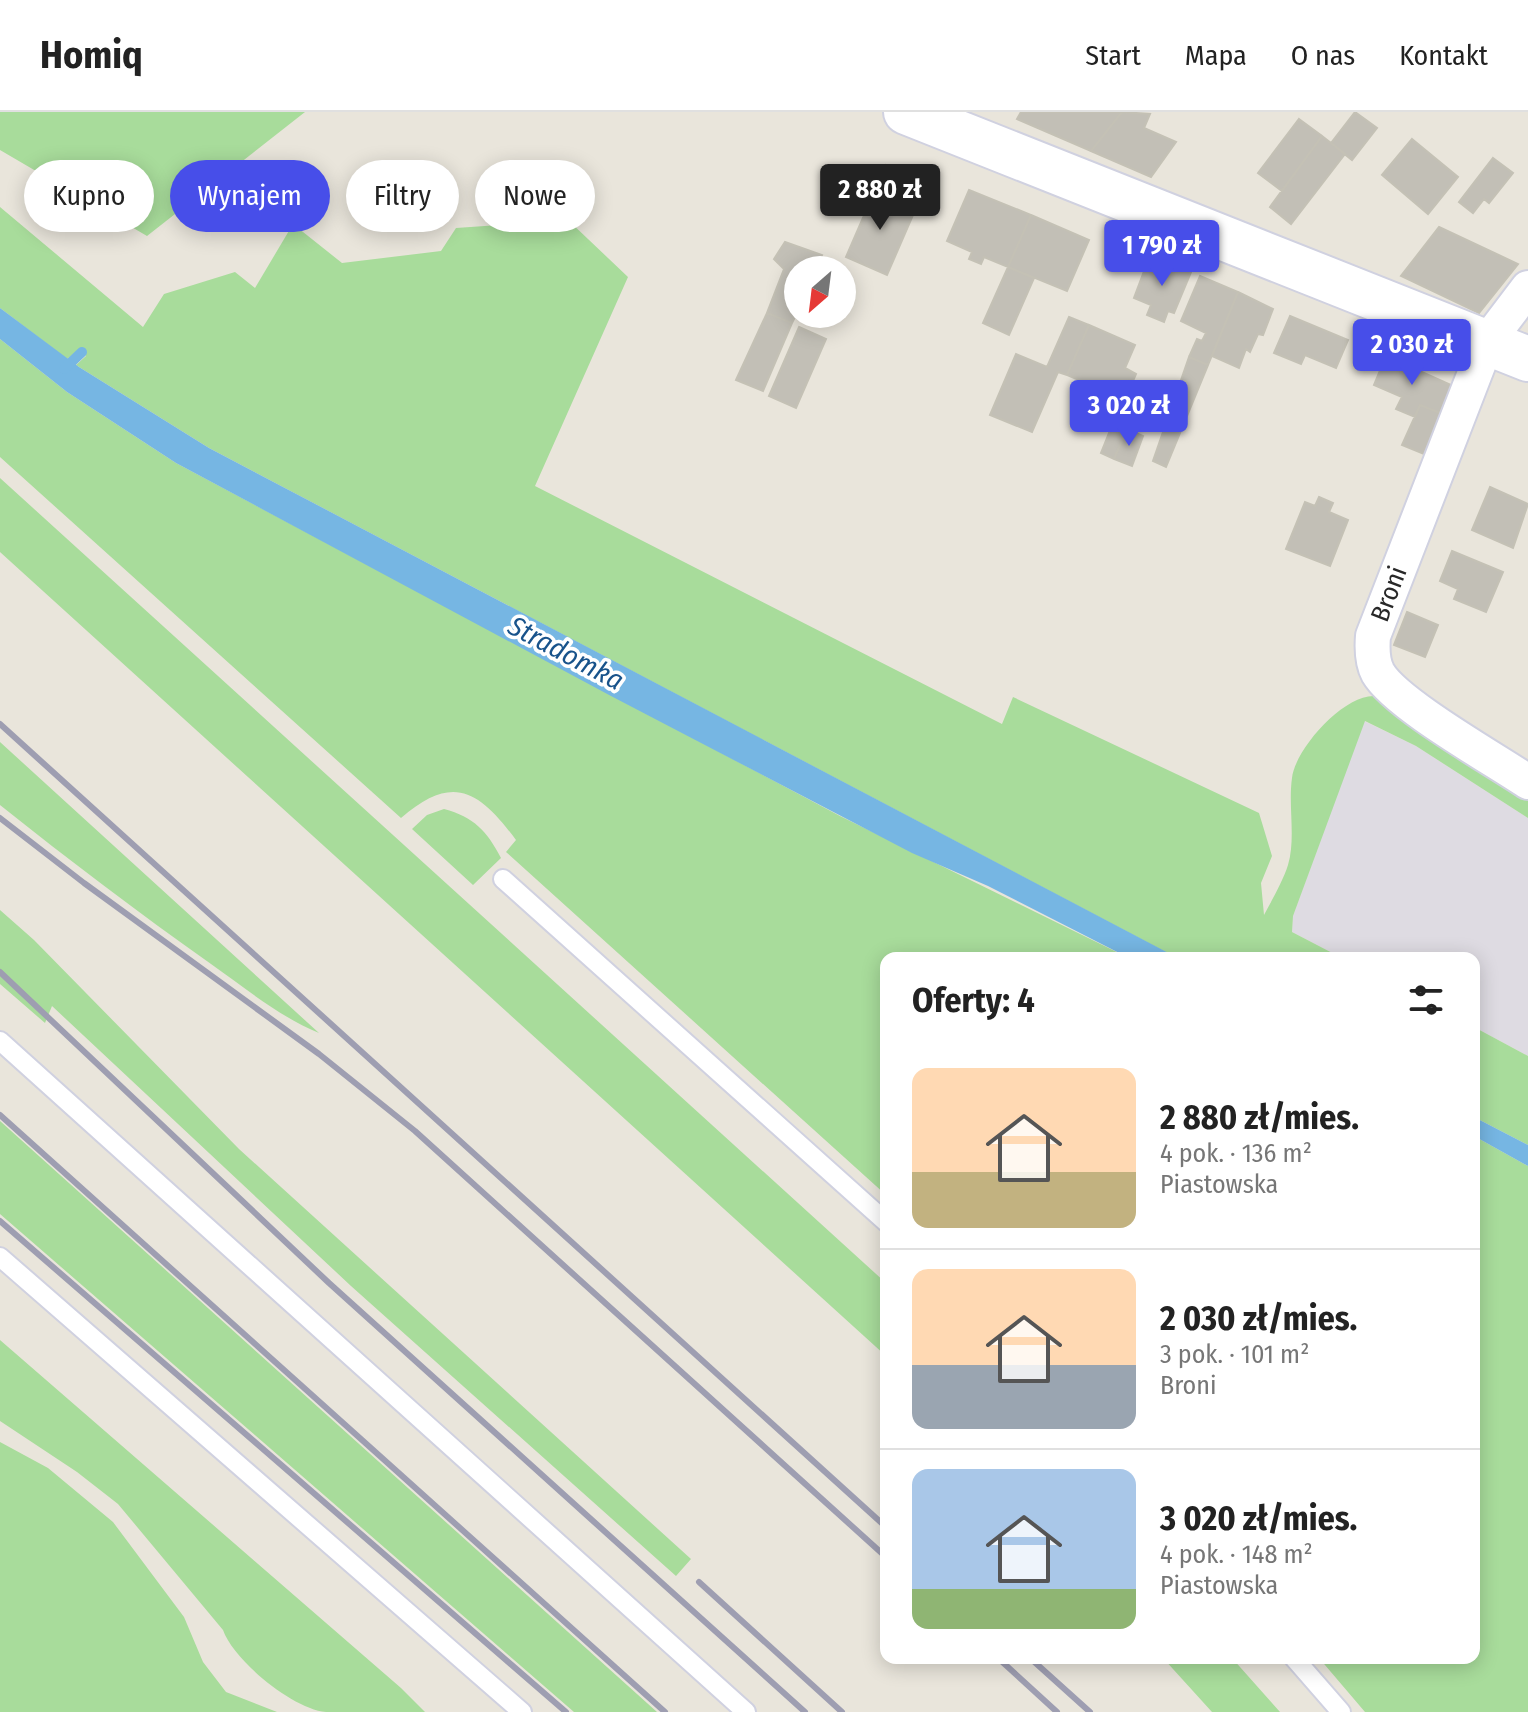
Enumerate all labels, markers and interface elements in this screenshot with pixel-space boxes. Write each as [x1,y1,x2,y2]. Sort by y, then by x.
text: Homiq [40,32,143,78]
text: Start [1085,39,1141,72]
text: Mapa [1185,39,1247,72]
text: O nas [1291,39,1355,72]
text: Kontakt [1399,39,1488,72]
chip: Kupno [24,160,154,232]
chip: Wynajem [170,160,330,232]
chip: Filtry [346,160,459,232]
chip: Nowe [475,160,595,232]
pin: 2 880 zł [797,164,963,232]
text: 2 880 zł [838,174,922,205]
pin: 1 790 zł [1079,220,1245,288]
text: 1 790 zł [1122,230,1202,261]
north arrow [784,256,856,328]
map controls [784,256,856,328]
pin: 2 030 zł [1329,319,1495,387]
text: 2 030 zł [1371,329,1453,360]
pin: 3 020 zł [1046,380,1212,448]
text: 3 020 zł [1088,390,1170,421]
street label: Broni [1364,562,1414,626]
water label: Stradomka [502,608,629,697]
icon: filters [1404,978,1448,1022]
text: Oferty: 4 [912,980,1035,1021]
text: 2 880 zł/mies. [1160,1097,1359,1138]
icon: home [976,1100,1072,1196]
text: 4 pok. · 136 m² [1160,1138,1312,1169]
text: Piastowska [1160,1169,1278,1200]
text: 2 030 zł/mies. [1160,1298,1357,1339]
icon: home [976,1301,1072,1397]
text: 3 pok. · 101 m² [1160,1339,1309,1370]
text: Broni [1160,1370,1217,1401]
text: 3 020 zł/mies. [1160,1498,1357,1539]
icon: home [976,1501,1072,1597]
text: 4 pok. · 148 m² [1160,1539,1313,1570]
text: Piastowska [1160,1570,1278,1601]

